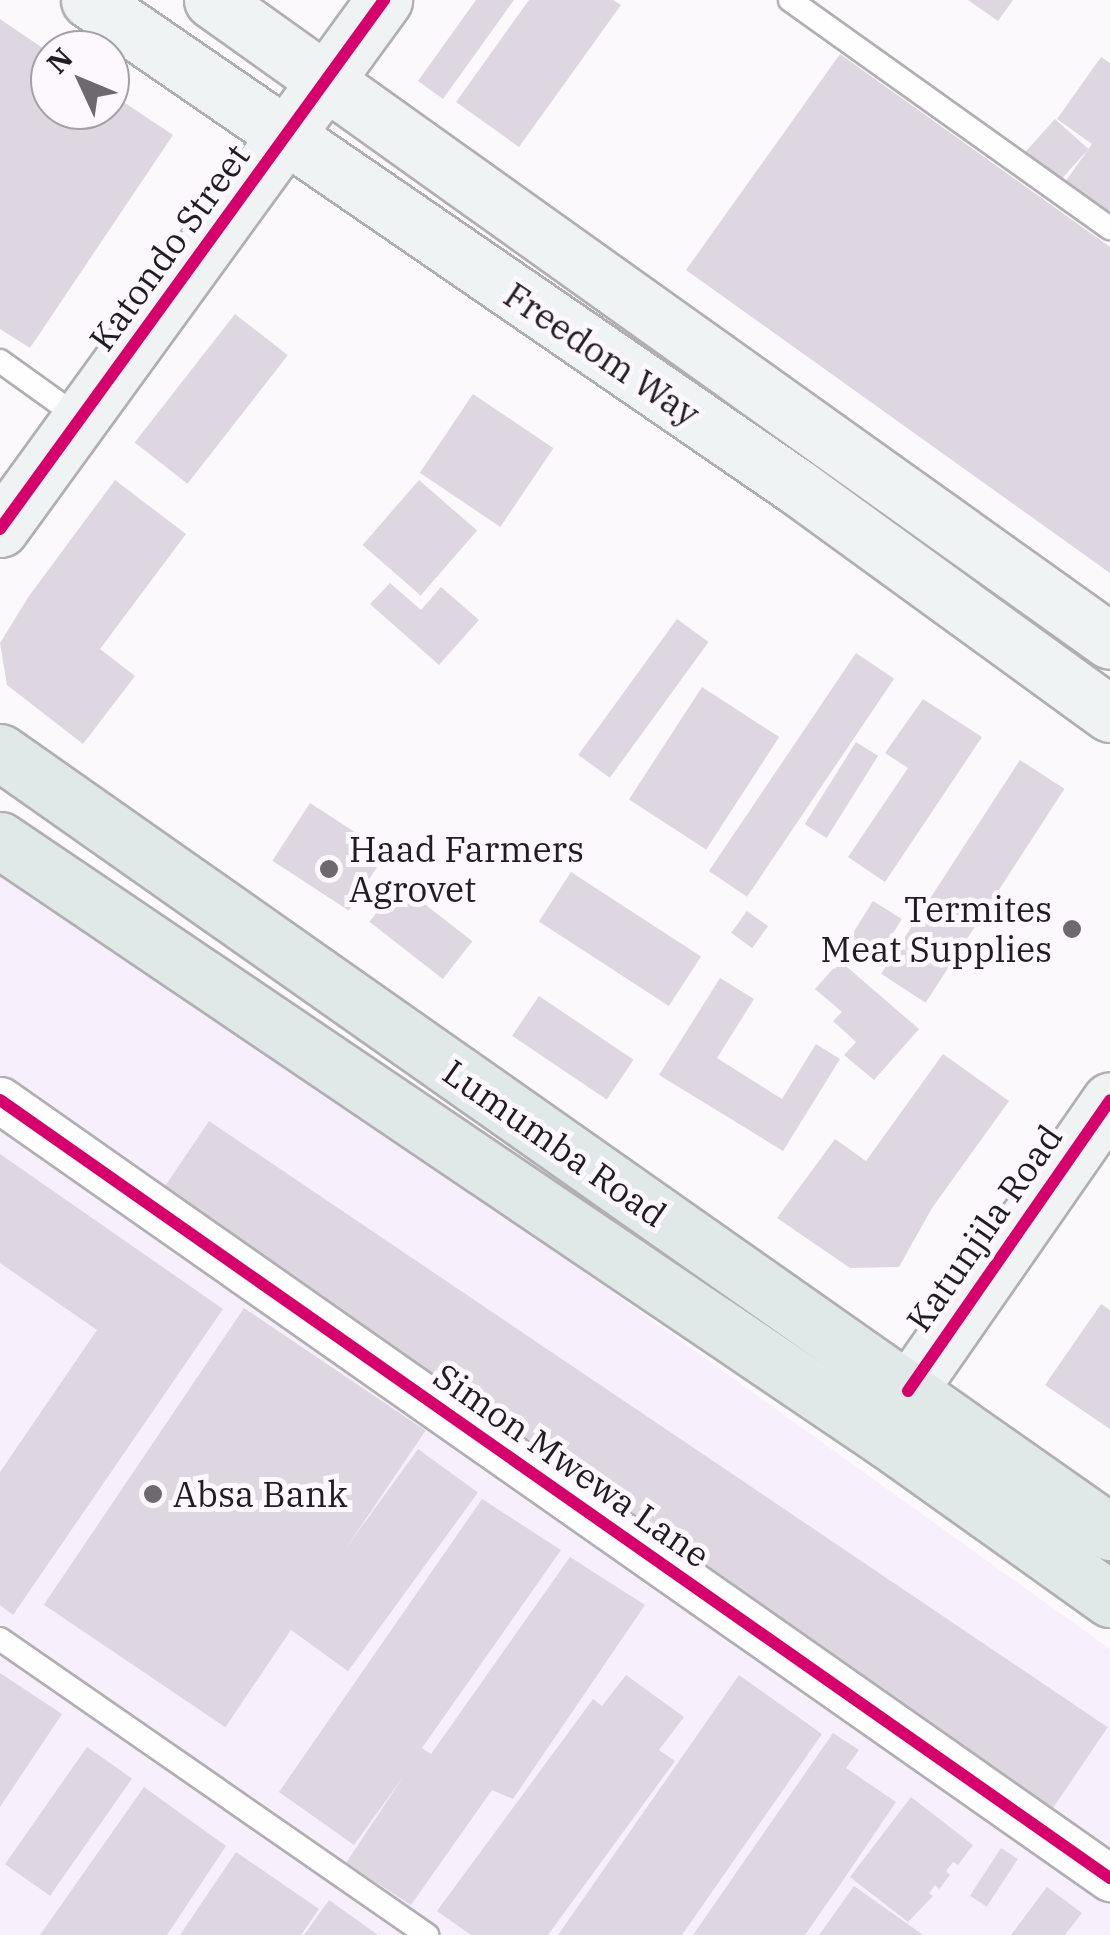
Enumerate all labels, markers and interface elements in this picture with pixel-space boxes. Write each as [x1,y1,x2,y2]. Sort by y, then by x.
north arrow [30,30,130,130]
text: N [38,39,81,81]
street label: Katondo Street [80,136,258,358]
street label: Freedom Way [497,273,707,435]
place label: Haad Farmers Agrovet [349,828,584,910]
marker: Haad Farmers Agrovet [318,858,340,880]
place label: Termites Meat Supplies [821,888,1052,970]
marker: Termites Meat Supplies [1061,918,1083,940]
street label: Lumumba Road [435,1051,675,1235]
street label: Katunjila Road [897,1117,1071,1339]
street label: Simon Mwewa Lane [426,1354,718,1576]
place label: Absa Bank [173,1473,348,1515]
marker: Absa Bank [142,1483,164,1505]

